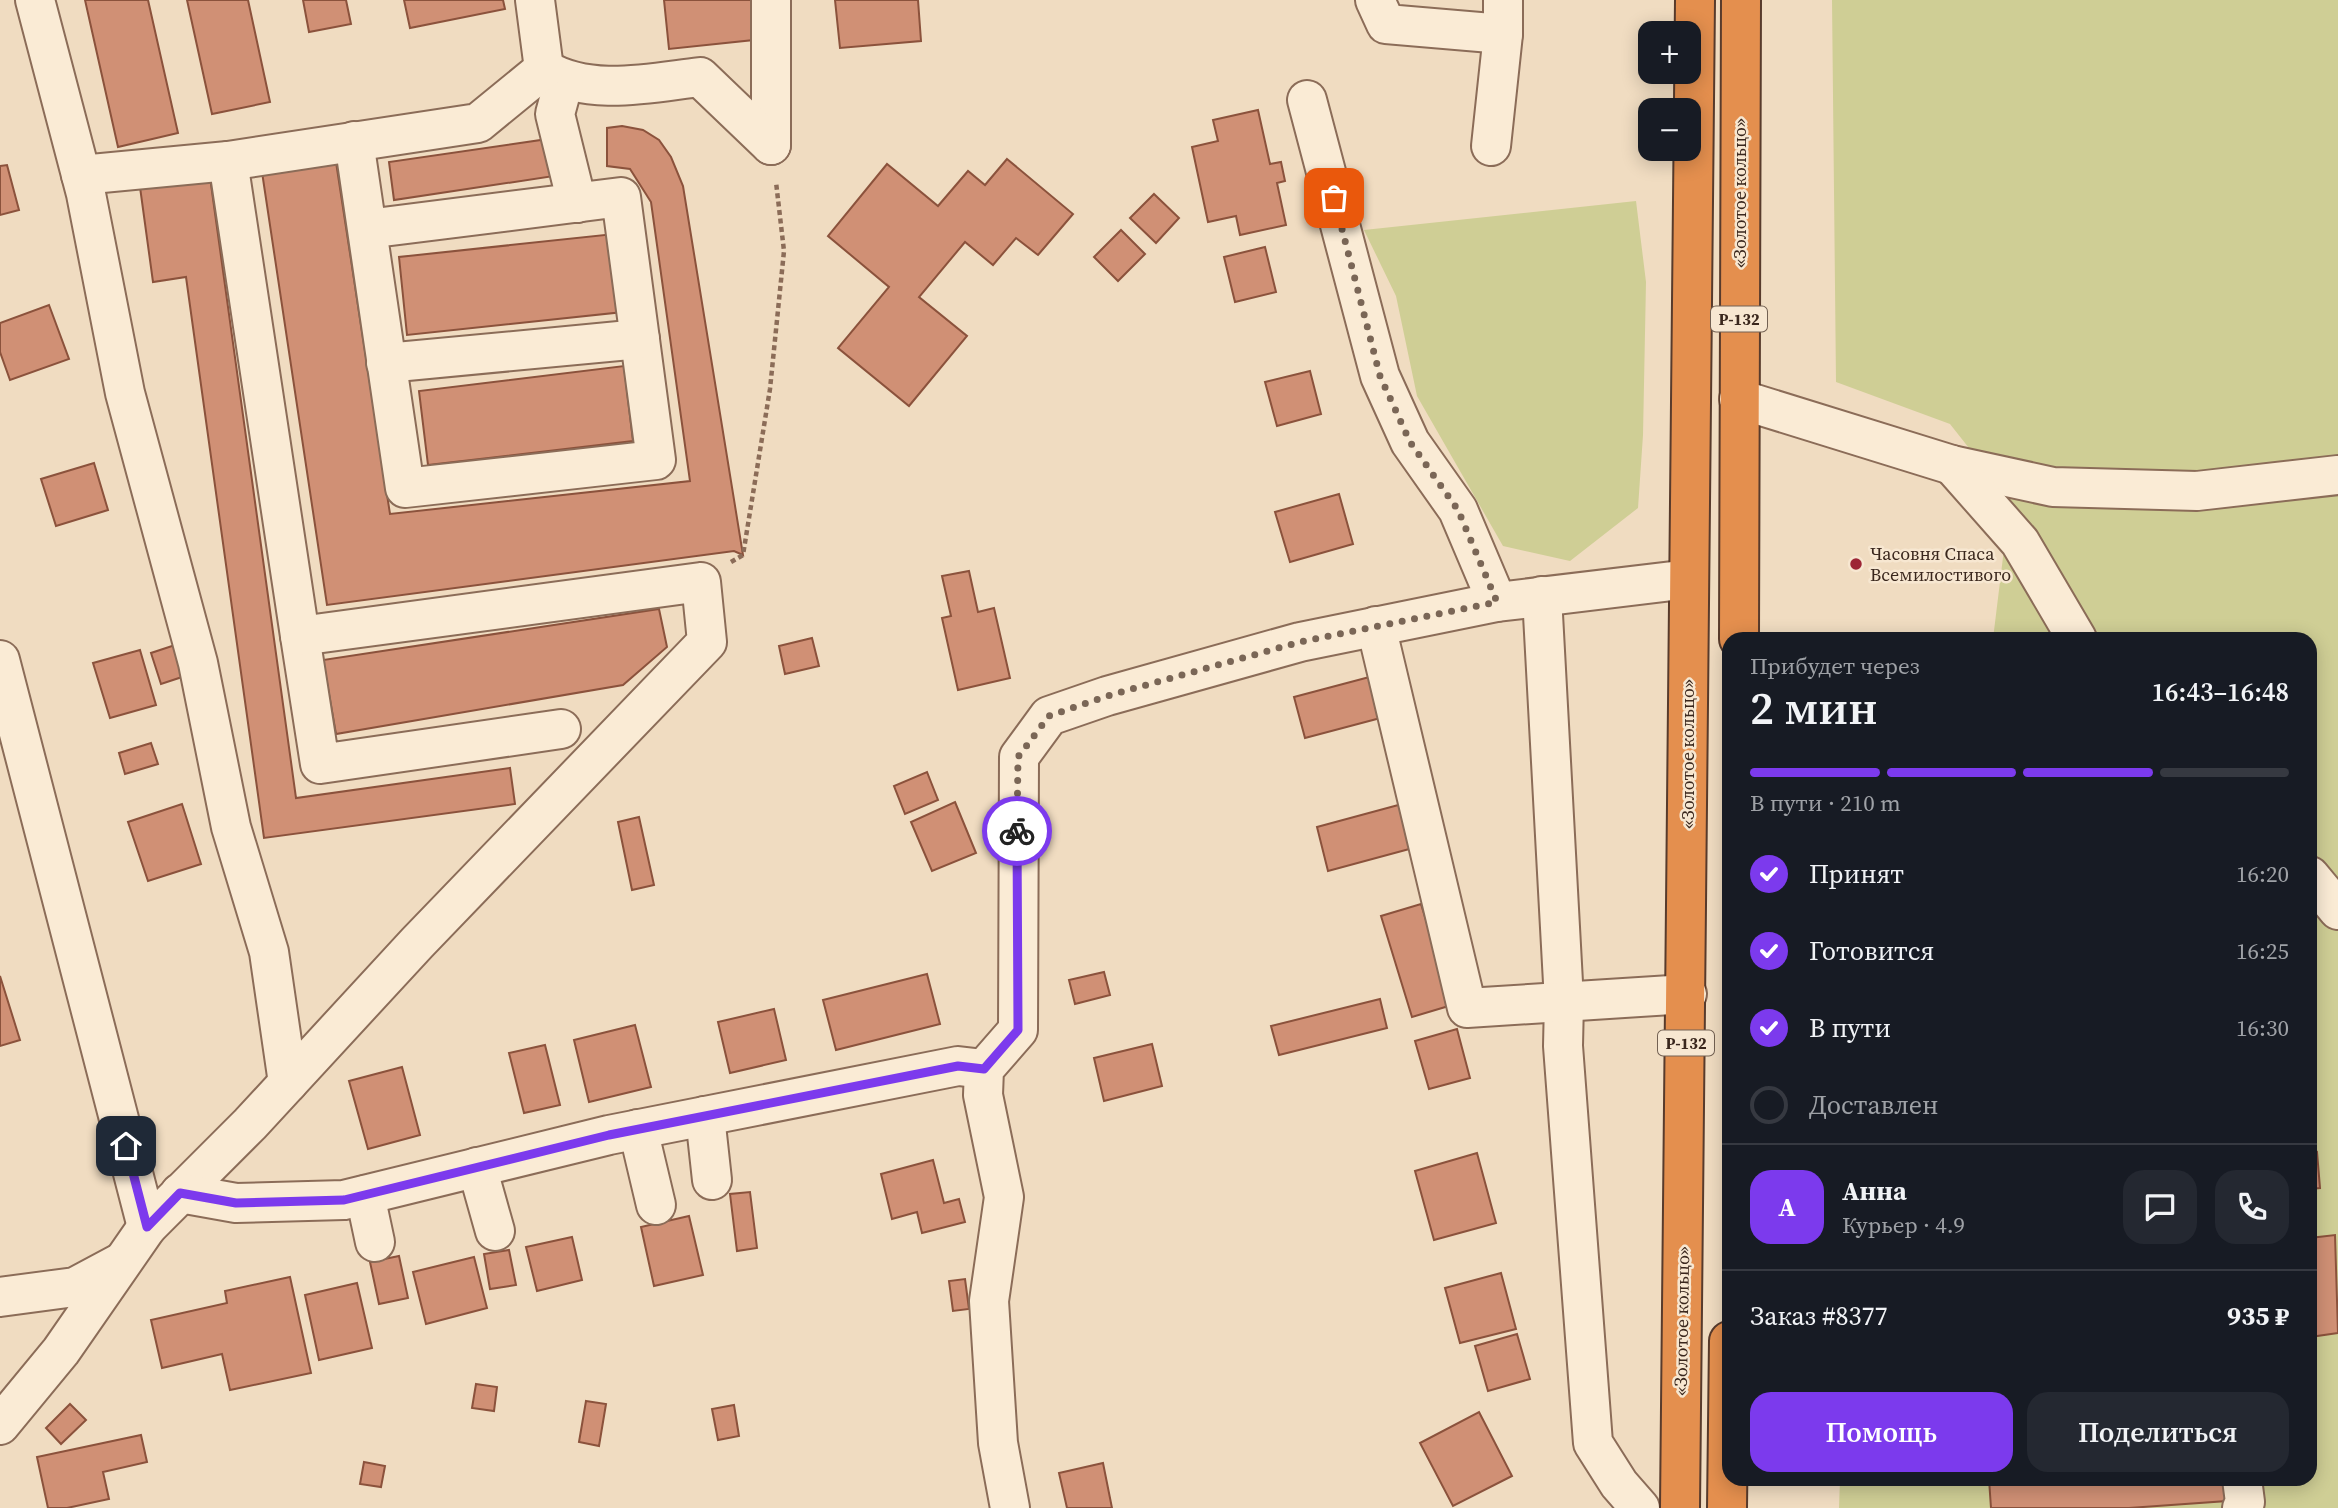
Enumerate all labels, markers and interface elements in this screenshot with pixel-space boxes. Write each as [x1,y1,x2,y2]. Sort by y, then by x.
map controls [1638,21,1701,161]
button: + [1638,21,1701,84]
button: − [1638,98,1701,161]
street label: «Золотое кольцо» [1727,118,1752,268]
pin [1304,168,1364,228]
icon: bag [1315,179,1353,217]
road number: Р-132 [1711,306,1767,332]
place label: Часовня Спаса Всемилостивого [1870,541,2011,587]
marker: Часовня Спаса Всемилостивого [1848,556,1864,572]
text: Прибудет через [1750,650,1920,682]
text: 16:43–16:48 [2152,674,2289,710]
text: 2 мин [1750,676,1878,739]
street label: «Золотое кольцо» [1675,679,1700,829]
text: В пути · 210 m [1750,787,1901,819]
courier [982,796,1052,866]
icon: bike [998,812,1036,850]
icon: check [1750,855,1788,893]
text: Принят [1809,856,1904,892]
text: 16:20 [2236,858,2289,890]
icon: check [1750,932,1788,970]
text: Готовится [1809,933,1934,969]
text: 16:25 [2236,935,2289,967]
icon: check [1750,1009,1788,1047]
text: В пути [1809,1010,1891,1046]
text: 16:30 [2236,1012,2289,1044]
road number: Р-132 [1658,1030,1714,1056]
text: Доставлен [1809,1087,1938,1123]
pin [96,1116,156,1176]
icon: home [107,1127,145,1165]
button: chat [2123,1170,2197,1244]
button: phone [2215,1170,2289,1244]
text: Анна [1842,1173,1907,1209]
text: А [1778,1189,1796,1225]
text: Курьер · 4.9 [1842,1209,1965,1241]
street label: «Золотое кольцо» [1668,1246,1695,1396]
text: Заказ #8377 [1750,1298,1888,1334]
text: 935 ₽ [2227,1298,2289,1334]
button: Помощь [1750,1392,2013,1472]
button: Поделиться [2027,1392,2289,1472]

